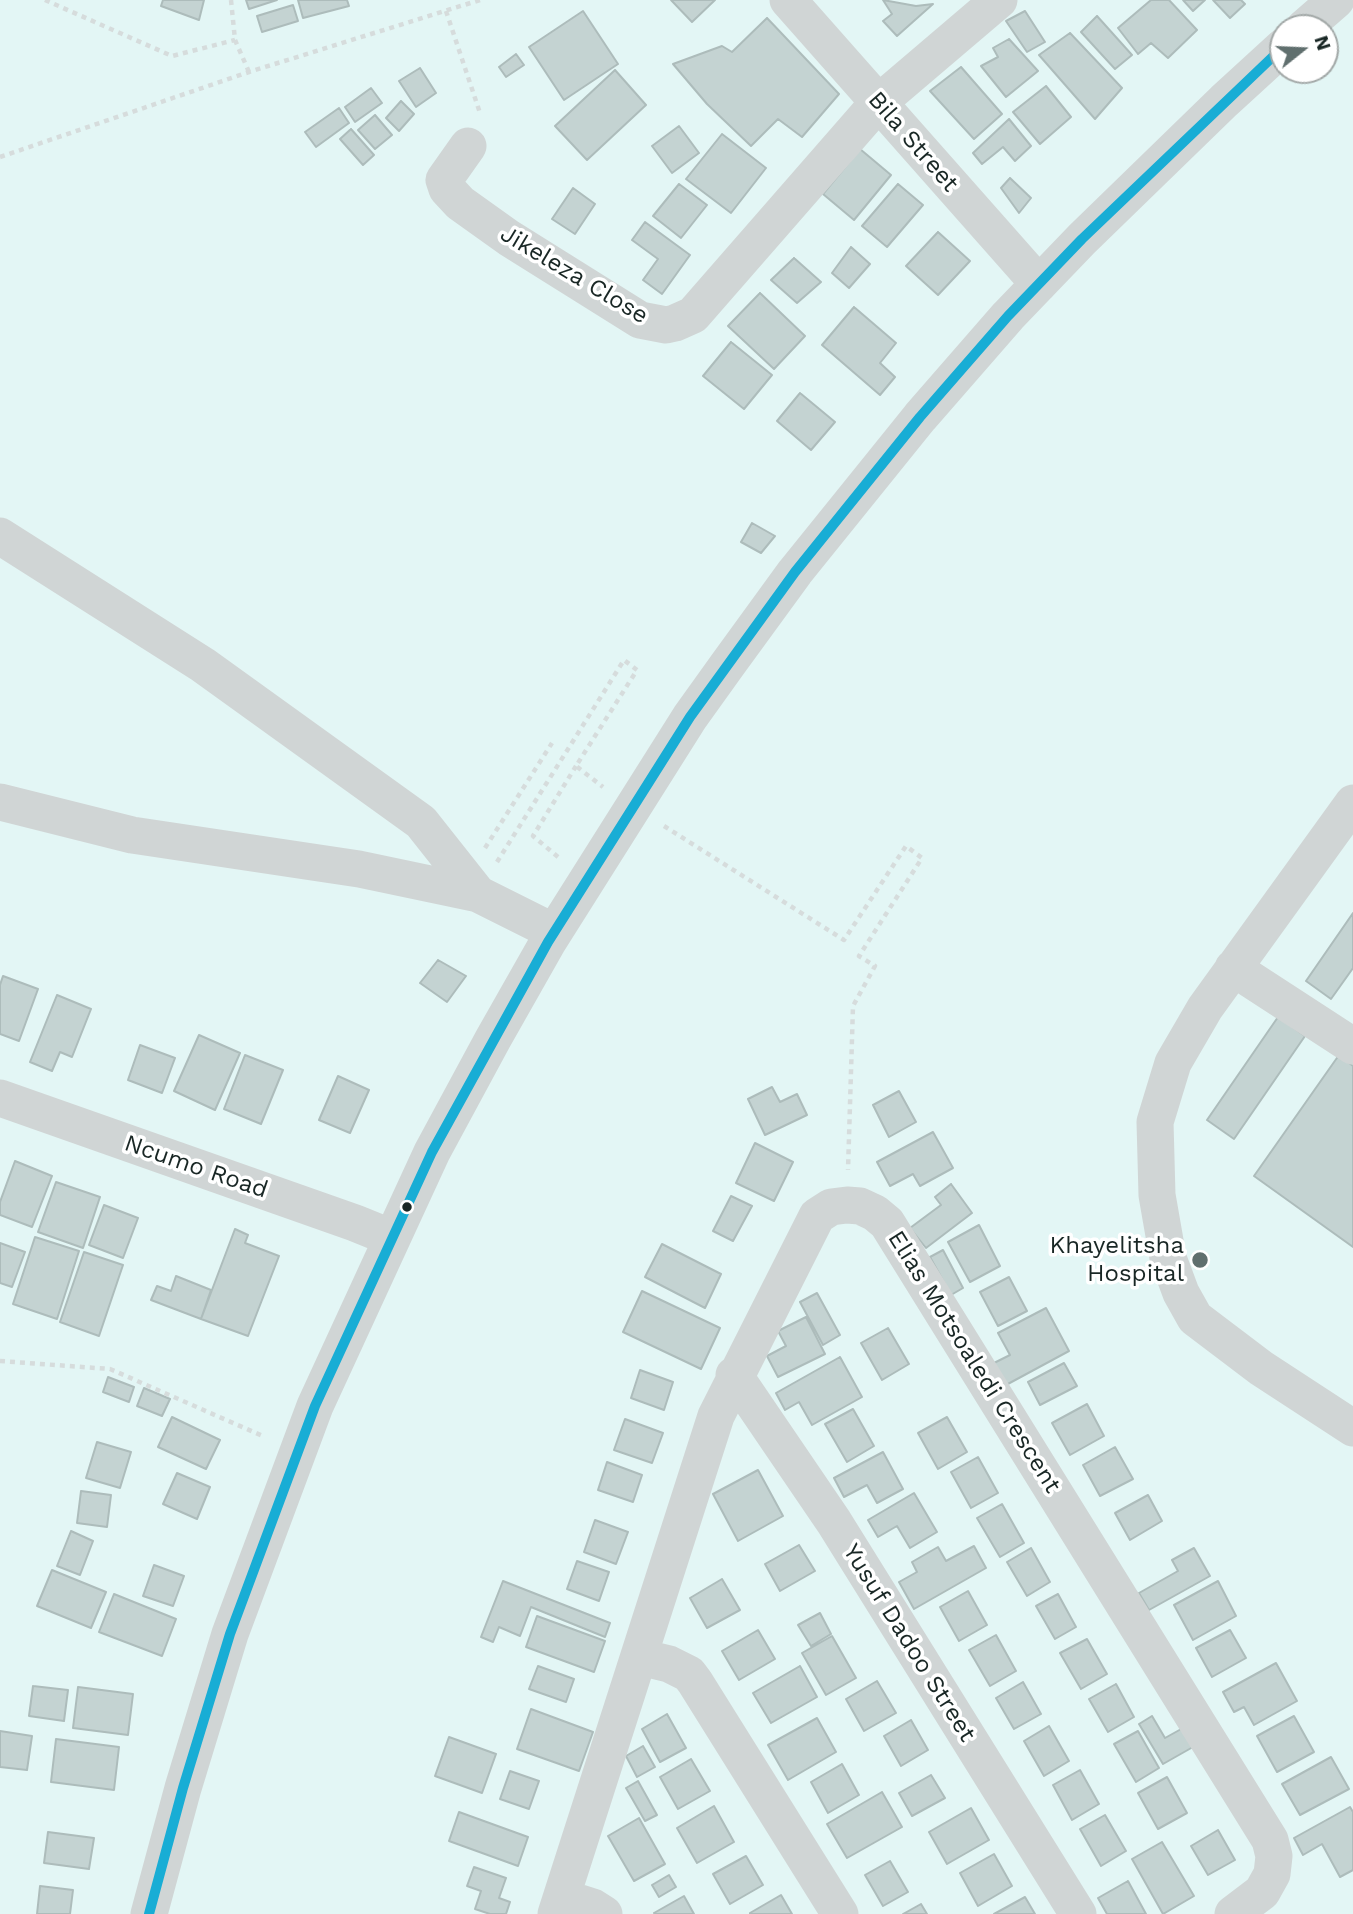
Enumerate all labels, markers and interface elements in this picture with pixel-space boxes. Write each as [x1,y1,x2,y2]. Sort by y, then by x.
north arrow [1269,14,1339,84]
text: N [1309,33,1336,53]
street label: Bila Street [862,86,964,198]
street label: Jikeleza Close [495,220,653,330]
street label: Ncumo Road [121,1129,271,1205]
unlabelled marker [400,1200,414,1214]
street label: Elias Motsoaledi Crescent [881,1226,1067,1498]
place label: Khayelitsha Hospital [1049,1232,1184,1288]
marker: Khayelitsha Hospital [1190,1250,1210,1270]
street label: Yusuf Dadoo Street [837,1539,981,1747]

